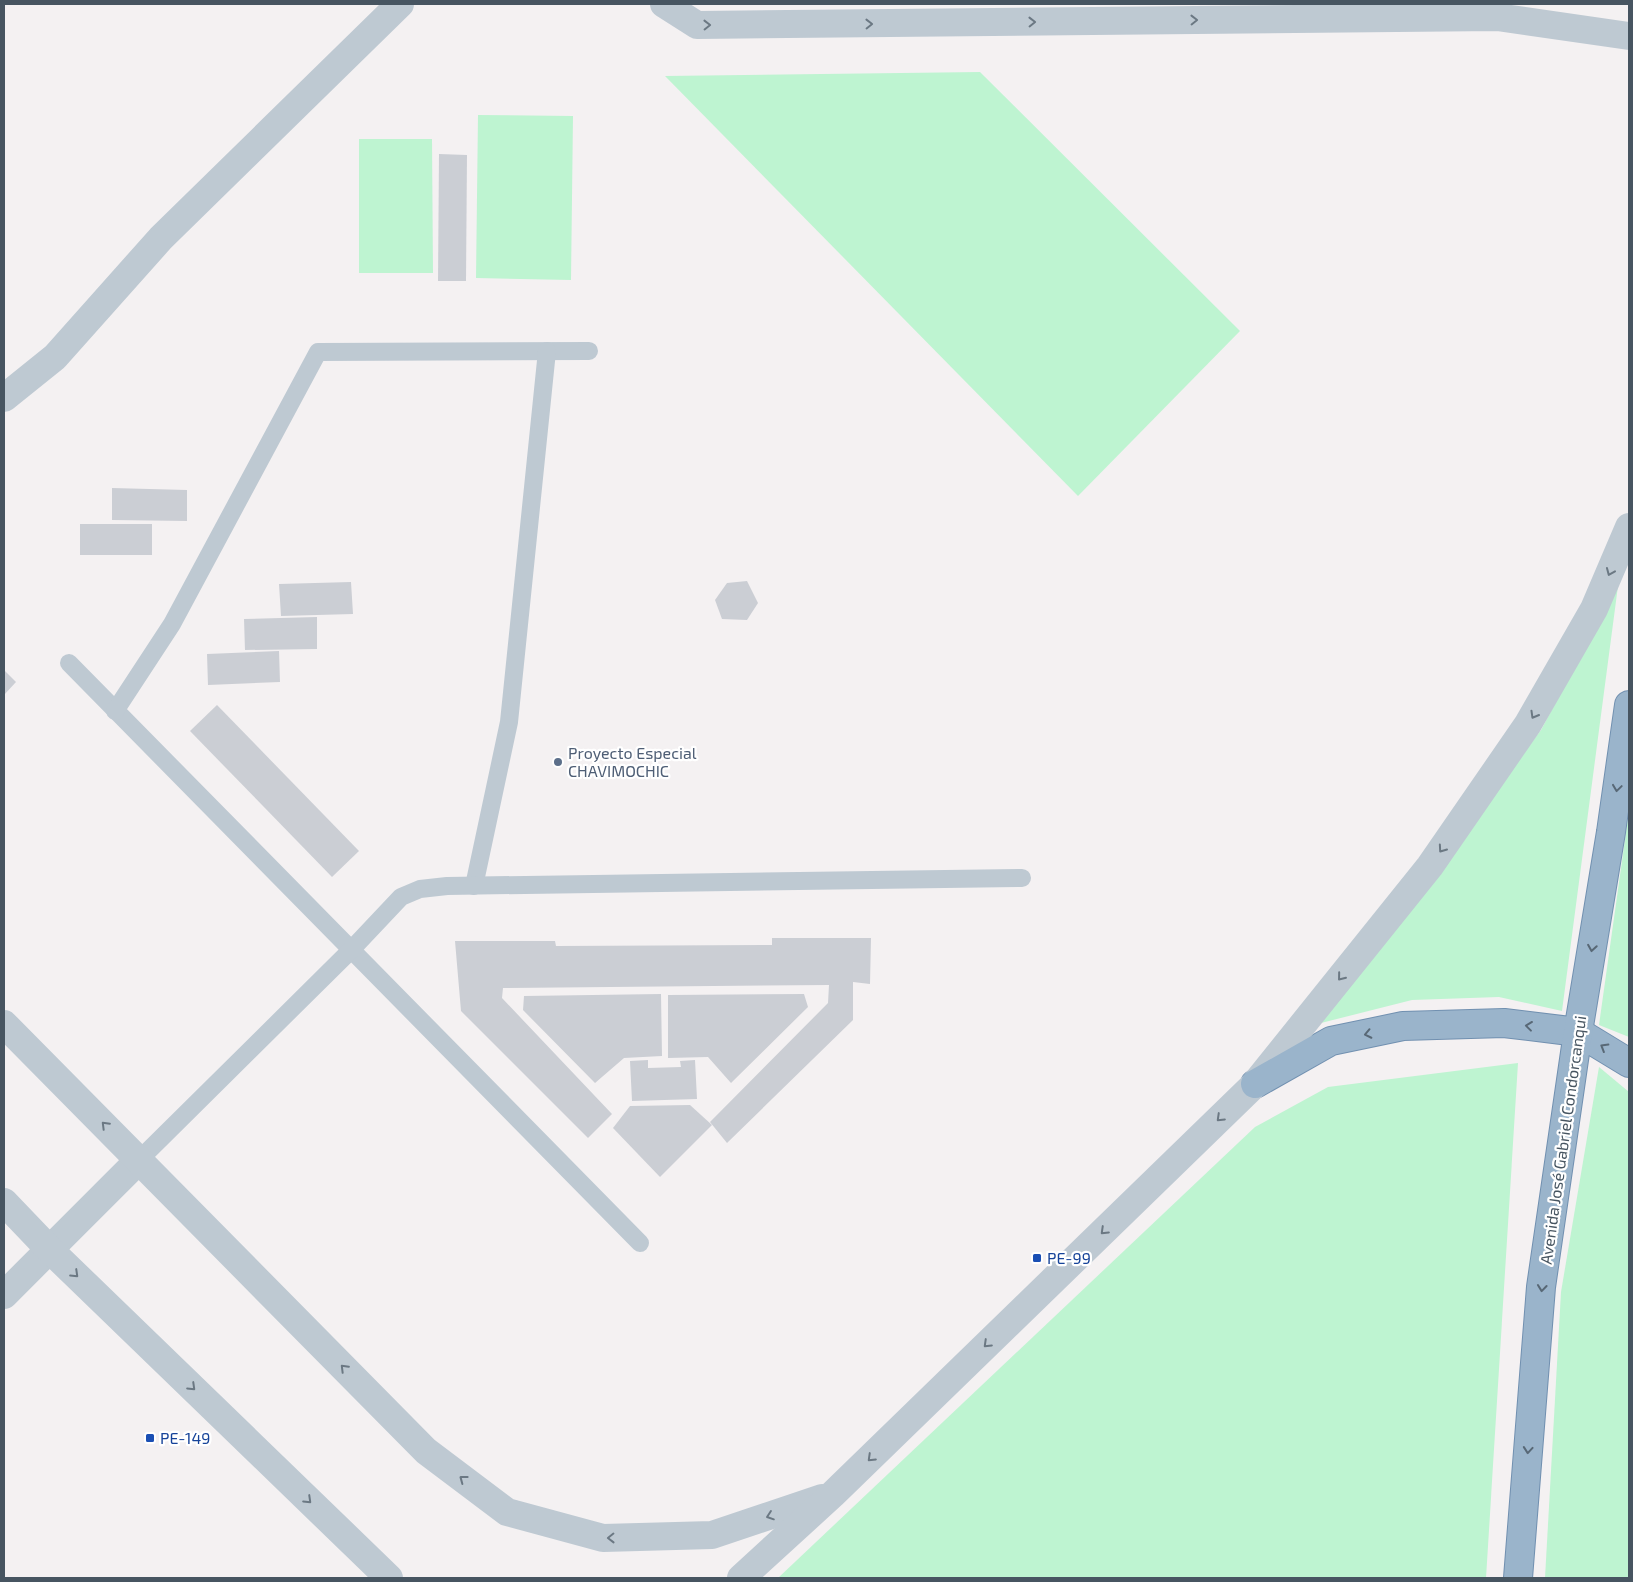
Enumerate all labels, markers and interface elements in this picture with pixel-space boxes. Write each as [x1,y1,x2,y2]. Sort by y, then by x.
one-way arrow [1190,15,1198,25]
one-way arrow [1028,17,1036,27]
one-way arrow [865,18,873,29]
one-way arrow [703,20,711,30]
one-way arrow [1606,567,1617,576]
one-way arrow [1530,710,1540,719]
place label: Proyecto Especial CHAVIMOCHIC [568,743,697,780]
marker: Proyecto Especial CHAVIMOCHIC [552,756,564,768]
one-way arrow [1613,784,1623,792]
one-way arrow [1439,843,1448,853]
one-way arrow [1587,944,1597,953]
one-way arrow [1339,971,1347,980]
street label: Avenida José Gabriel Condorcanqui [1536,1014,1589,1265]
one-way arrow [1525,1021,1533,1032]
one-way arrow [1363,1028,1372,1038]
one-way arrow [1600,1044,1609,1054]
one-way arrow [1217,1112,1226,1121]
one-way arrow [102,1122,111,1131]
one-way arrow [1100,1225,1109,1234]
place label: PE-99 [1047,1248,1091,1267]
marker: PE-99 [1031,1252,1043,1264]
one-way arrow [69,1268,78,1277]
one-way arrow [1537,1284,1548,1292]
one-way arrow [984,1339,993,1348]
one-way arrow [341,1365,350,1374]
one-way arrow [186,1381,195,1390]
place label: PE-149 [160,1428,210,1447]
marker: PE-149 [144,1432,156,1444]
one-way arrow [1523,1446,1534,1454]
one-way arrow [867,1452,876,1461]
one-way arrow [459,1476,469,1485]
one-way arrow [303,1494,312,1503]
one-way arrow [766,1510,775,1520]
one-way arrow [607,1533,614,1543]

